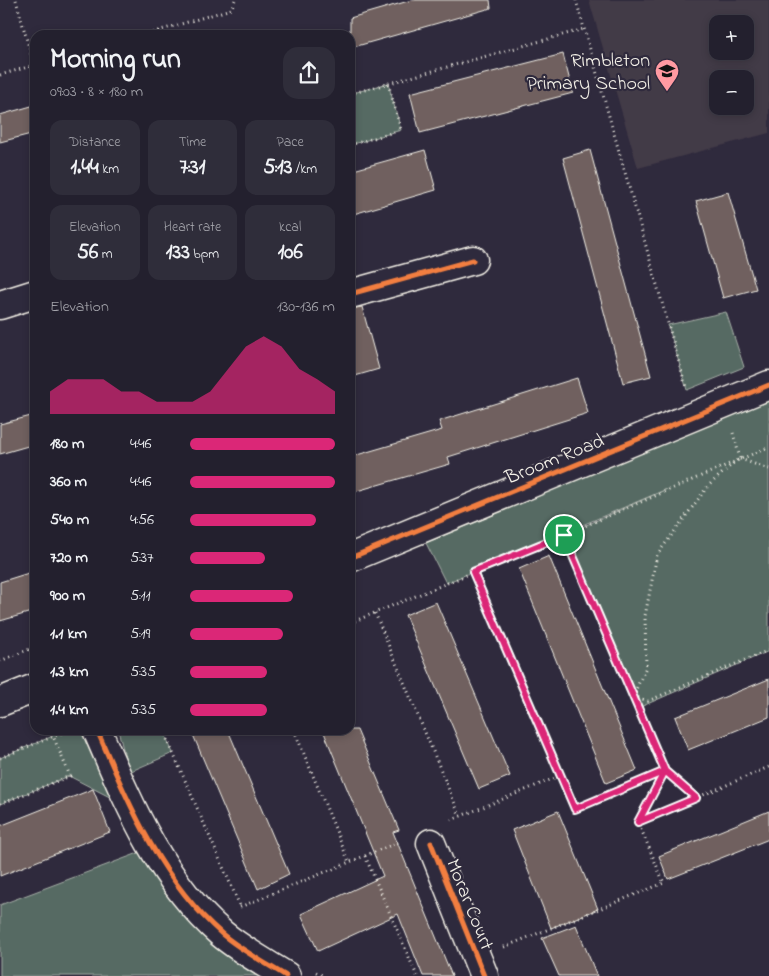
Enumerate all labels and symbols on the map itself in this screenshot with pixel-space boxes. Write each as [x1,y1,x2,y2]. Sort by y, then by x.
place label: Rimbleton Primary School [526,47,650,99]
school or university icon: Rimbleton Primary School [654,58,680,92]
street label: Broom Road [500,427,609,494]
pin [543,514,585,556]
street label: Morar Court [437,855,500,955]

